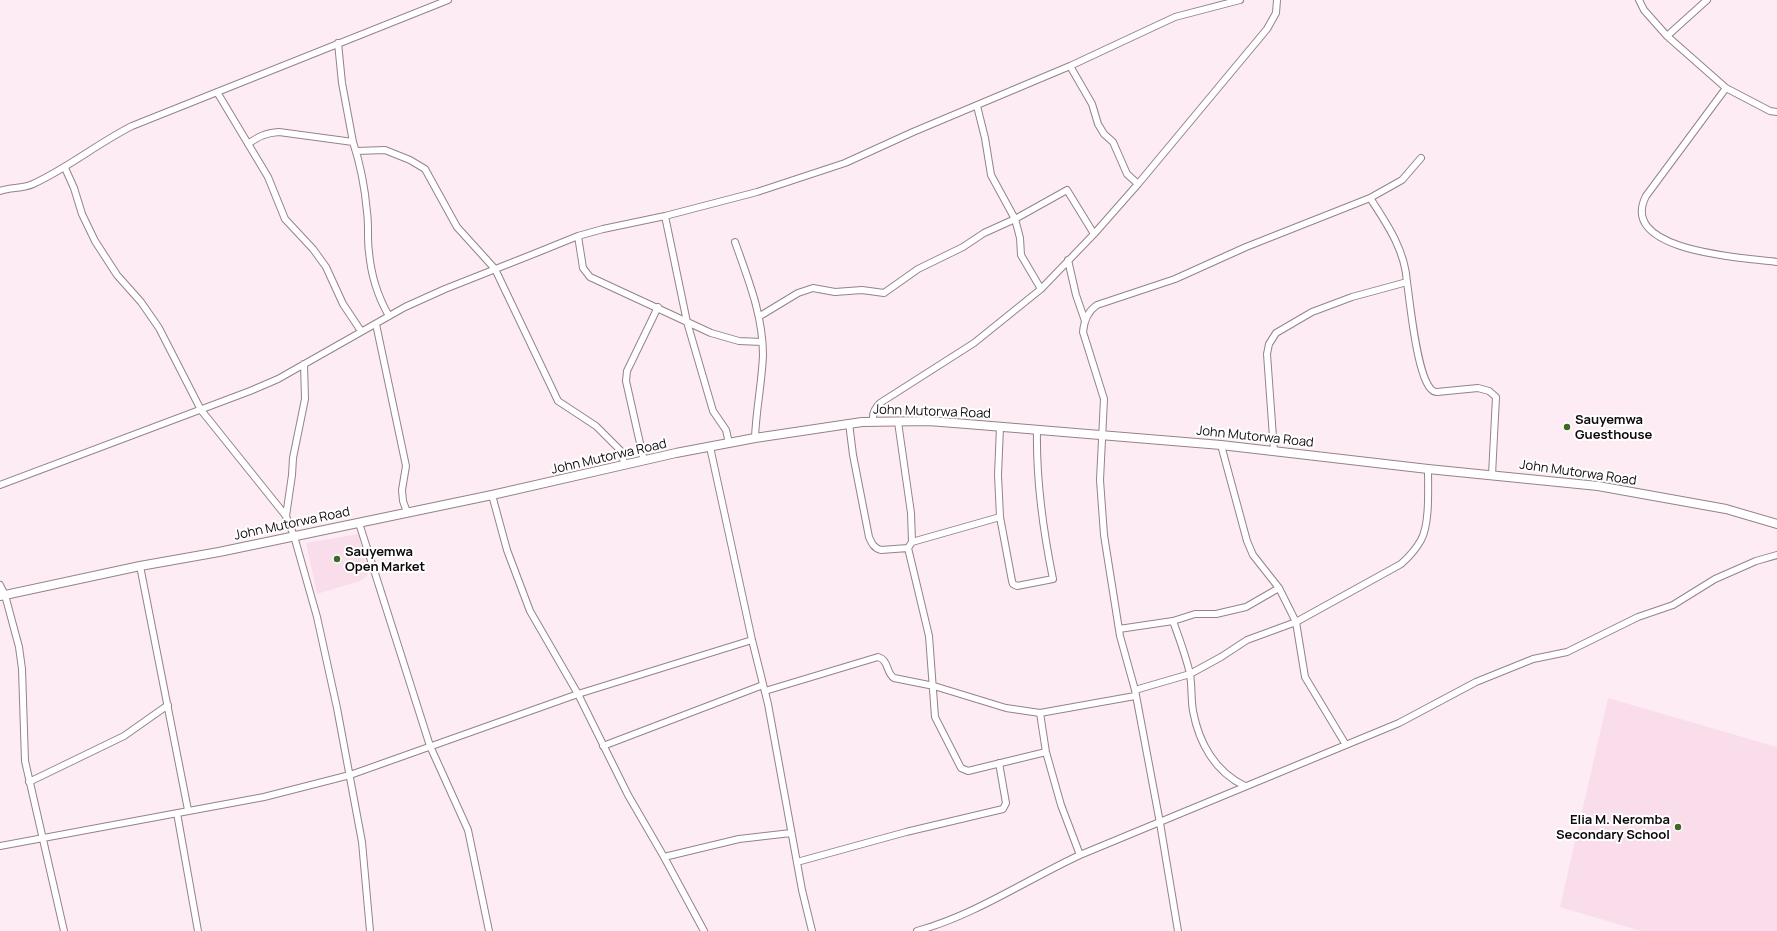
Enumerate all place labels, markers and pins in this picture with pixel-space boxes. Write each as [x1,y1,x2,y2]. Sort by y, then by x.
place label: Sauyemwa Guesthouse [1575,412,1652,443]
marker: Sauyemwa Guesthouse [1562,422,1572,432]
place label: Sauyemwa Open Market [345,544,425,575]
marker: Sauyemwa Open Market [332,554,342,564]
place label: Elia M. Neromba Secondary School [1556,812,1670,843]
marker: Elia M. Neromba Secondary School [1673,822,1683,832]

